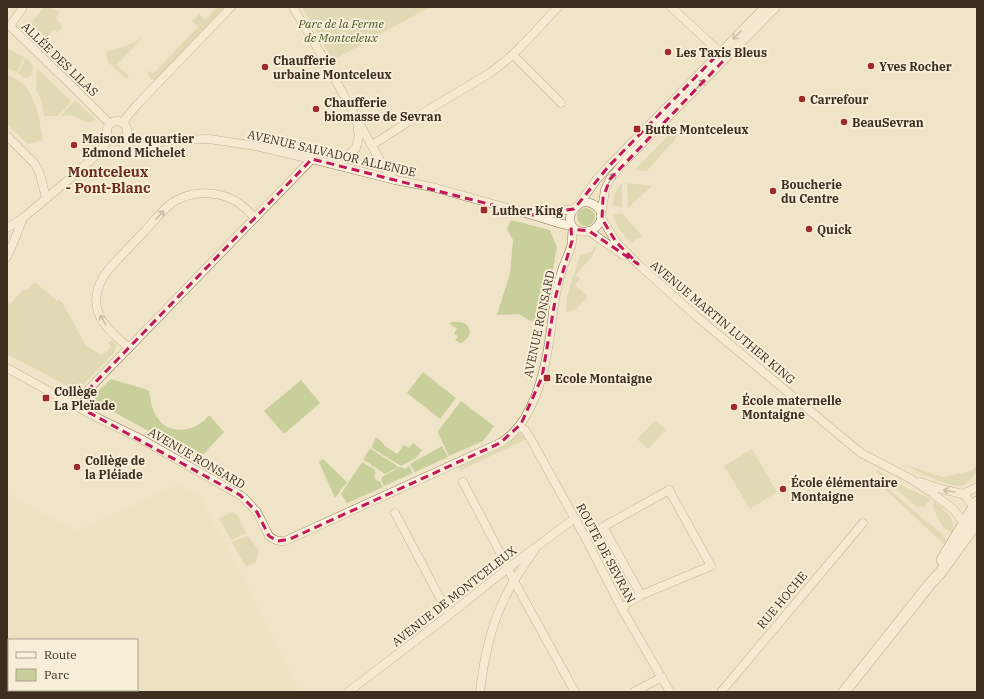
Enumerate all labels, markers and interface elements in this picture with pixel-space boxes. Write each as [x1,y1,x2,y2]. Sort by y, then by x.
park label: Parc de la Ferme de Montceleux [297,16,384,45]
street label: ALLÉE DES LILAS [19,19,101,99]
one-way arrow [732,30,742,40]
place label: Les Taxis Bleus [676,45,767,60]
marker: Les Taxis Bleus [663,47,673,57]
place label: Chaufferie urbaine Montceleux [273,53,392,82]
place label: Yves Rocher [879,59,952,74]
marker: Yves Rocher [866,61,876,71]
marker: Chaufferie urbaine Montceleux [260,62,270,72]
one-way arrow [696,79,706,89]
place label: Carrefour [810,92,868,107]
marker: Carrefour [797,94,807,104]
place label: Chaufferie biomasse de Sevran [324,95,442,124]
marker: Chaufferie biomasse de Sevran [311,104,321,114]
place label: BeauSevran [852,115,924,130]
marker: BeauSevran [839,117,849,127]
place label: Butte Montceleux [645,122,748,137]
marker: Butte Montceleux [632,124,642,134]
street label: AVENUE SALVADOR ALLENDE [246,126,418,180]
place label: Maison de quartier Edmond Michelet [82,131,194,160]
marker: Maison de quartier Edmond Michelet [69,140,79,150]
district label: Montceleux - Pont-Blanc [66,163,151,197]
one-way arrow [608,173,616,184]
place label: Boucherie du Centre [781,177,842,206]
marker: Boucherie du Centre [768,186,778,196]
place label: Luther King [492,203,563,218]
marker: Luther King [479,205,489,215]
one-way arrow [155,210,164,220]
place label: Quick [817,222,852,237]
marker: Quick [804,224,814,234]
street label: AVENUE MARTIN LUTHER KING [648,257,799,387]
street label: AVENUE RONSARD [520,269,558,379]
one-way arrow [98,314,106,326]
place label: Ecole Montaigne [555,371,653,386]
marker: Ecole Montaigne [542,373,552,383]
place label: Collège La Pleïade [54,384,116,413]
place label: École maternelle Montaigne [742,392,842,422]
marker: Collège La Pleïade [41,393,51,403]
marker: École maternelle Montaigne [729,402,739,412]
street label: AVENUE RONSARD [146,424,248,492]
place label: Collège de la Pléiade [85,453,145,482]
marker: Collège de la Pléiade [72,462,82,472]
place label: École élémentaire Montaigne [791,474,898,504]
marker: École élémentaire Montaigne [778,484,788,494]
one-way arrow [943,486,956,494]
street label: ROUTE DE SEVRAN [573,500,639,606]
street label: AVENUE DE MONTCELEUX [389,543,519,649]
street label: RUE HOCHE [754,568,810,632]
legend [8,639,138,691]
text: Route [44,647,77,662]
text: Parc [44,667,69,682]

